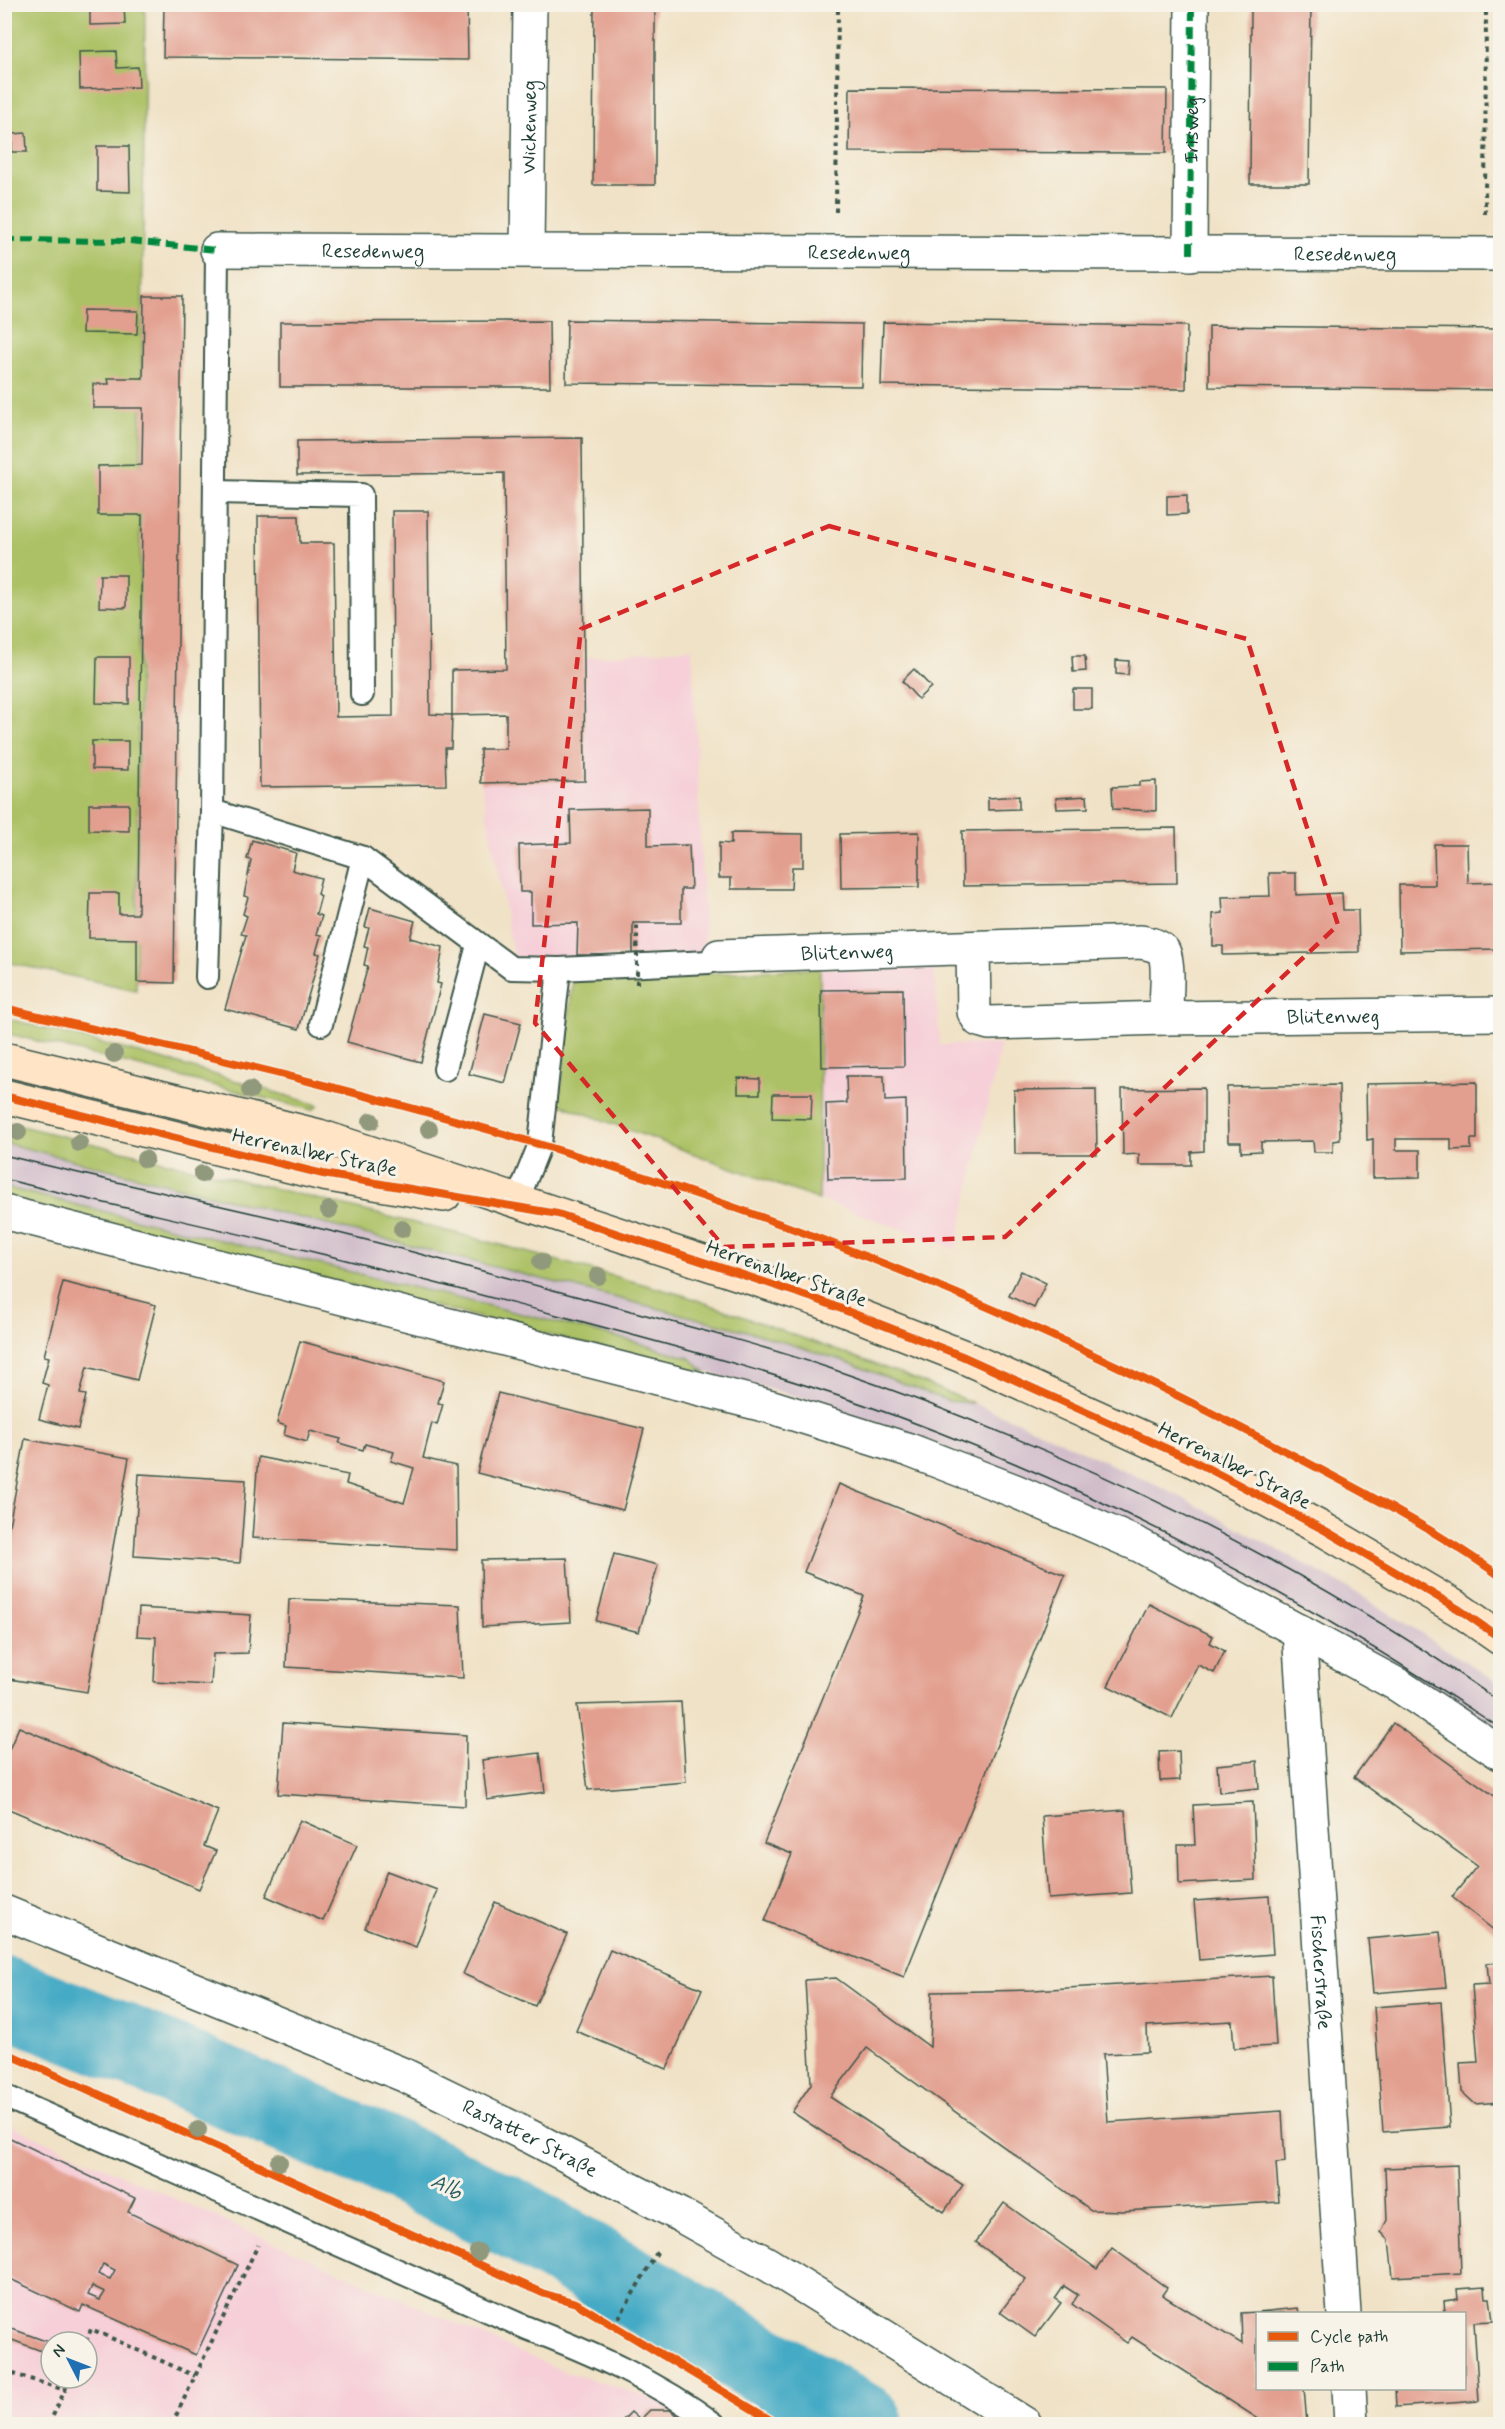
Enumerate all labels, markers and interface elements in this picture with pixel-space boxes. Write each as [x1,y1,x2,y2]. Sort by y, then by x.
street label: Wickenweg [516,80,545,174]
street label: Irisweg [1179,97,1206,163]
street label: Resedenweg [322,238,424,267]
street label: Resedenweg [808,240,910,268]
street label: Resedenweg [1294,241,1396,270]
street label: Blütenweg [800,938,894,968]
street label: Blütenweg [1287,1003,1379,1032]
street label: Herrenalber Straße [230,1123,400,1184]
street label: Herrenalber Straße [702,1234,871,1315]
street label: Herrenalber Straße [1153,1416,1316,1517]
street label: Fischerstraße [1303,1914,1337,2031]
street label: Rastatter Straße [458,2094,602,2185]
water label: Alb [426,2167,467,2207]
legend [1256,2312,1466,2390]
text: Cycle path [1310,2325,1388,2349]
north arrow [39,2330,99,2390]
text: N [48,2340,70,2362]
text: Path [1310,2355,1345,2379]

